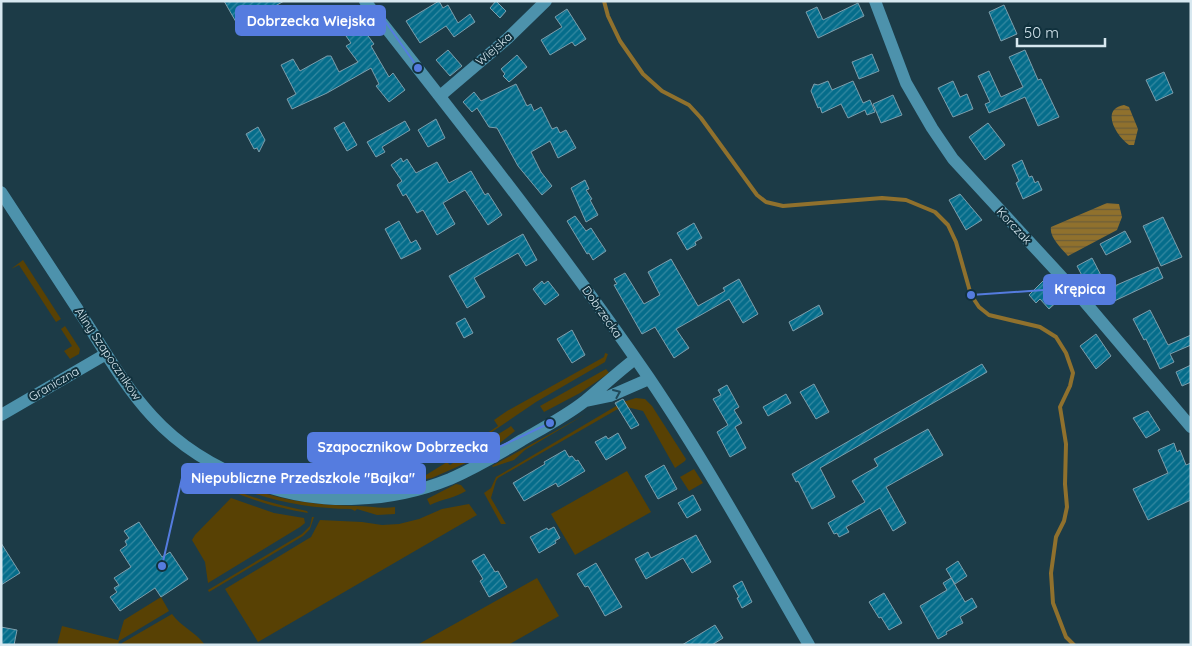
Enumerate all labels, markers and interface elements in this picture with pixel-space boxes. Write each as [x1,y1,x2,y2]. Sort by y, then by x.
callout: Dobrzecka Wiejska [236,6,385,35]
text: Dobrzecka Wiejska [247,12,375,30]
scale bar [1017,15,1104,47]
text: 50 m [1024,23,1059,42]
street label: Wiejska [472,29,515,69]
street label: Korczak [993,204,1035,247]
callout: Krępica [1044,275,1115,304]
text: Krępica [1054,280,1106,298]
street label: Dobrzecka [579,283,626,341]
street label: Aliny Szapocznikow [72,305,145,403]
street label: Graniczna [26,363,82,404]
one-way arrow [612,388,621,399]
callout: Szapocznikow Dobrzecka [308,433,499,462]
text: Szapocznikow Dobrzecka [318,438,488,456]
callout: Niepubliczne Przedszkole "Bajka" [182,464,425,493]
text: Niepubliczne Przedszkole "Bajka" [191,469,415,487]

